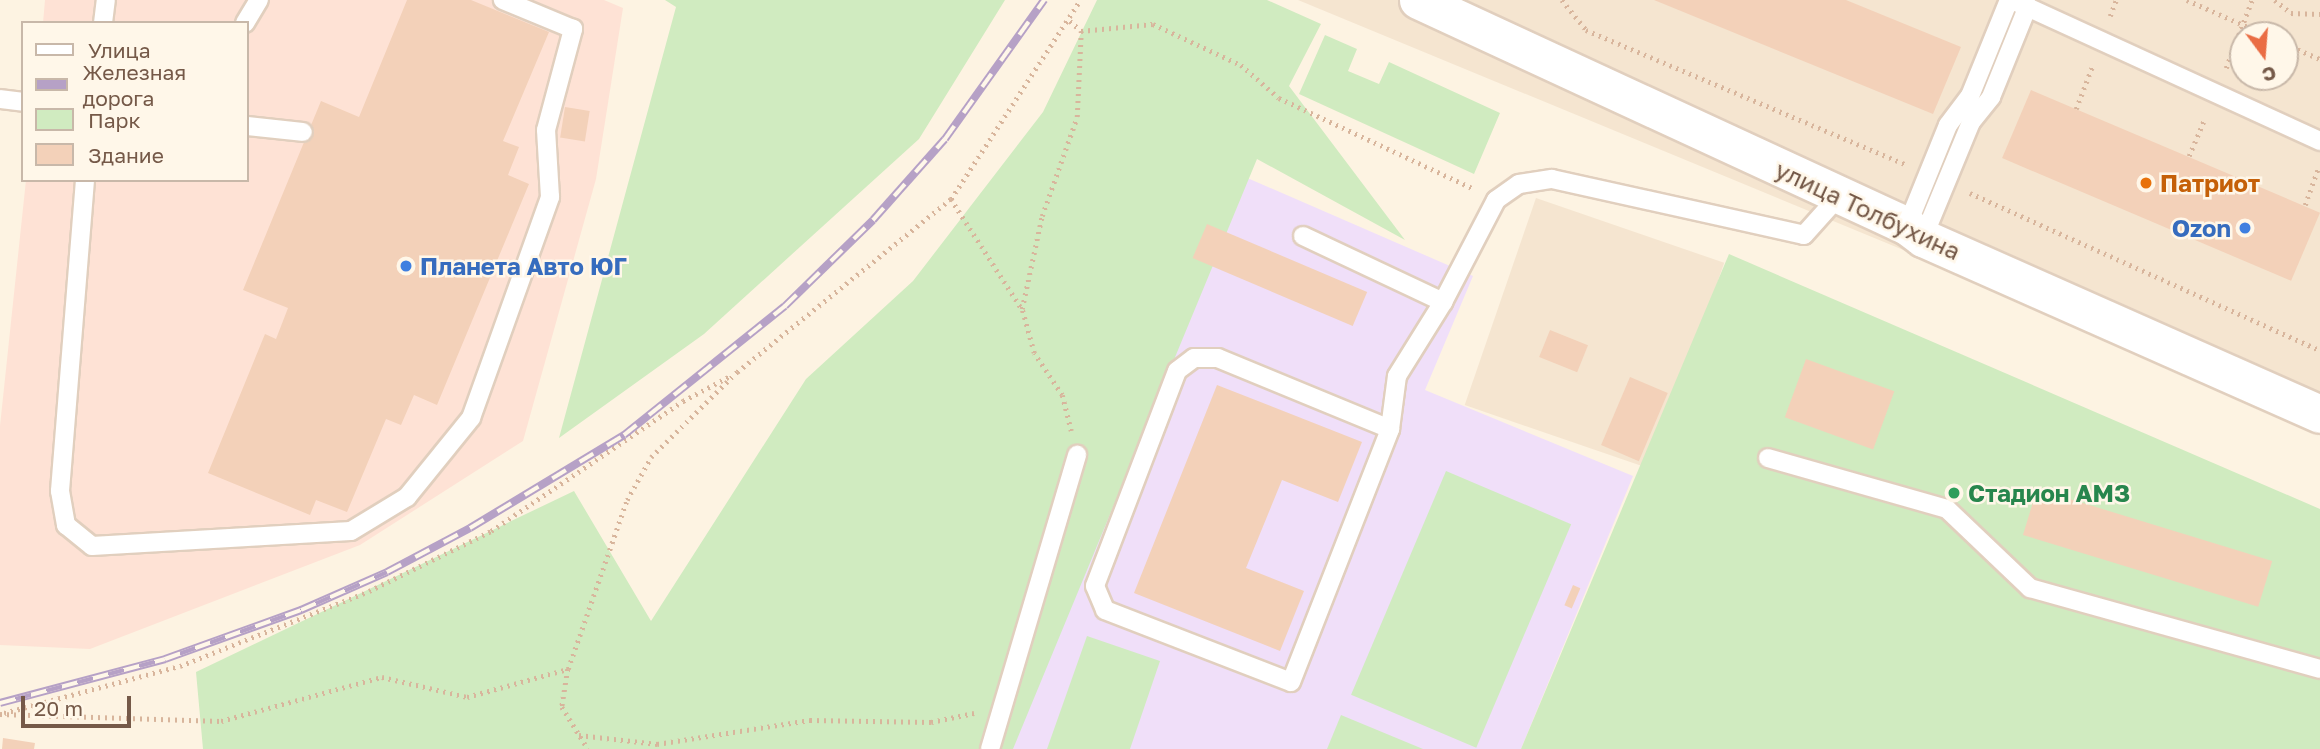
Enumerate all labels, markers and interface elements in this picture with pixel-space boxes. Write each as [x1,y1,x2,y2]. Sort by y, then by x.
legend [21,21,248,182]
north arrow [2229,21,2299,91]
text: Улица [88,37,151,63]
text: Железная дорога [82,59,186,111]
text: С [2260,62,2279,88]
text: Парк [88,107,141,133]
text: Здание [88,142,164,168]
street label: улица Толбухина [1771,155,1965,265]
place label: Патриот [2160,169,2260,197]
marker: Патриот [2138,175,2154,191]
place label: Ozon [2172,214,2231,242]
marker: Ozon [2237,220,2253,236]
place label: Планета Авто ЮГ [420,252,627,280]
marker: Планета Авто ЮГ [398,258,414,274]
place label: Стадион АМЗ [1968,479,2130,507]
marker: Стадион АМЗ [1946,485,1962,501]
scale bar [24,682,135,726]
text: 20 m [34,695,83,721]

